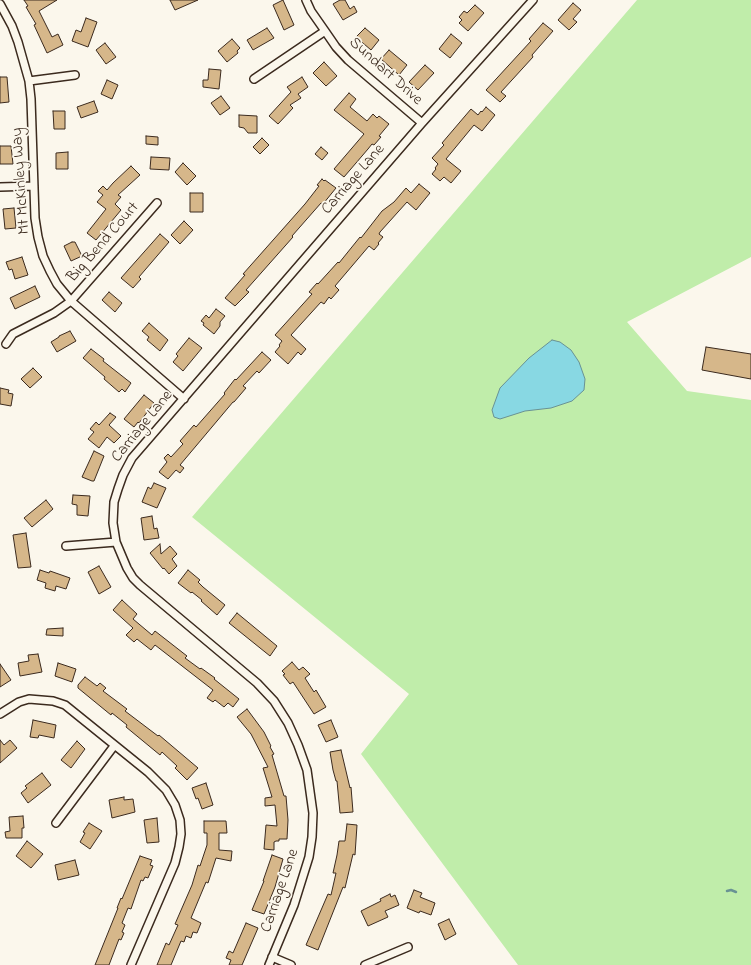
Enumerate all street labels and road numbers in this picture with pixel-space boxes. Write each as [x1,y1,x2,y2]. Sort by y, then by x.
street label: Sundart Drive [344,34,426,110]
street label: Mt McKinley Way [9,127,35,235]
street label: Carriage Lane [318,141,390,219]
street label: Big Bend Court [64,199,144,287]
street label: Carriage Lane [108,387,178,467]
street label: Carriage Lane [258,847,304,935]

